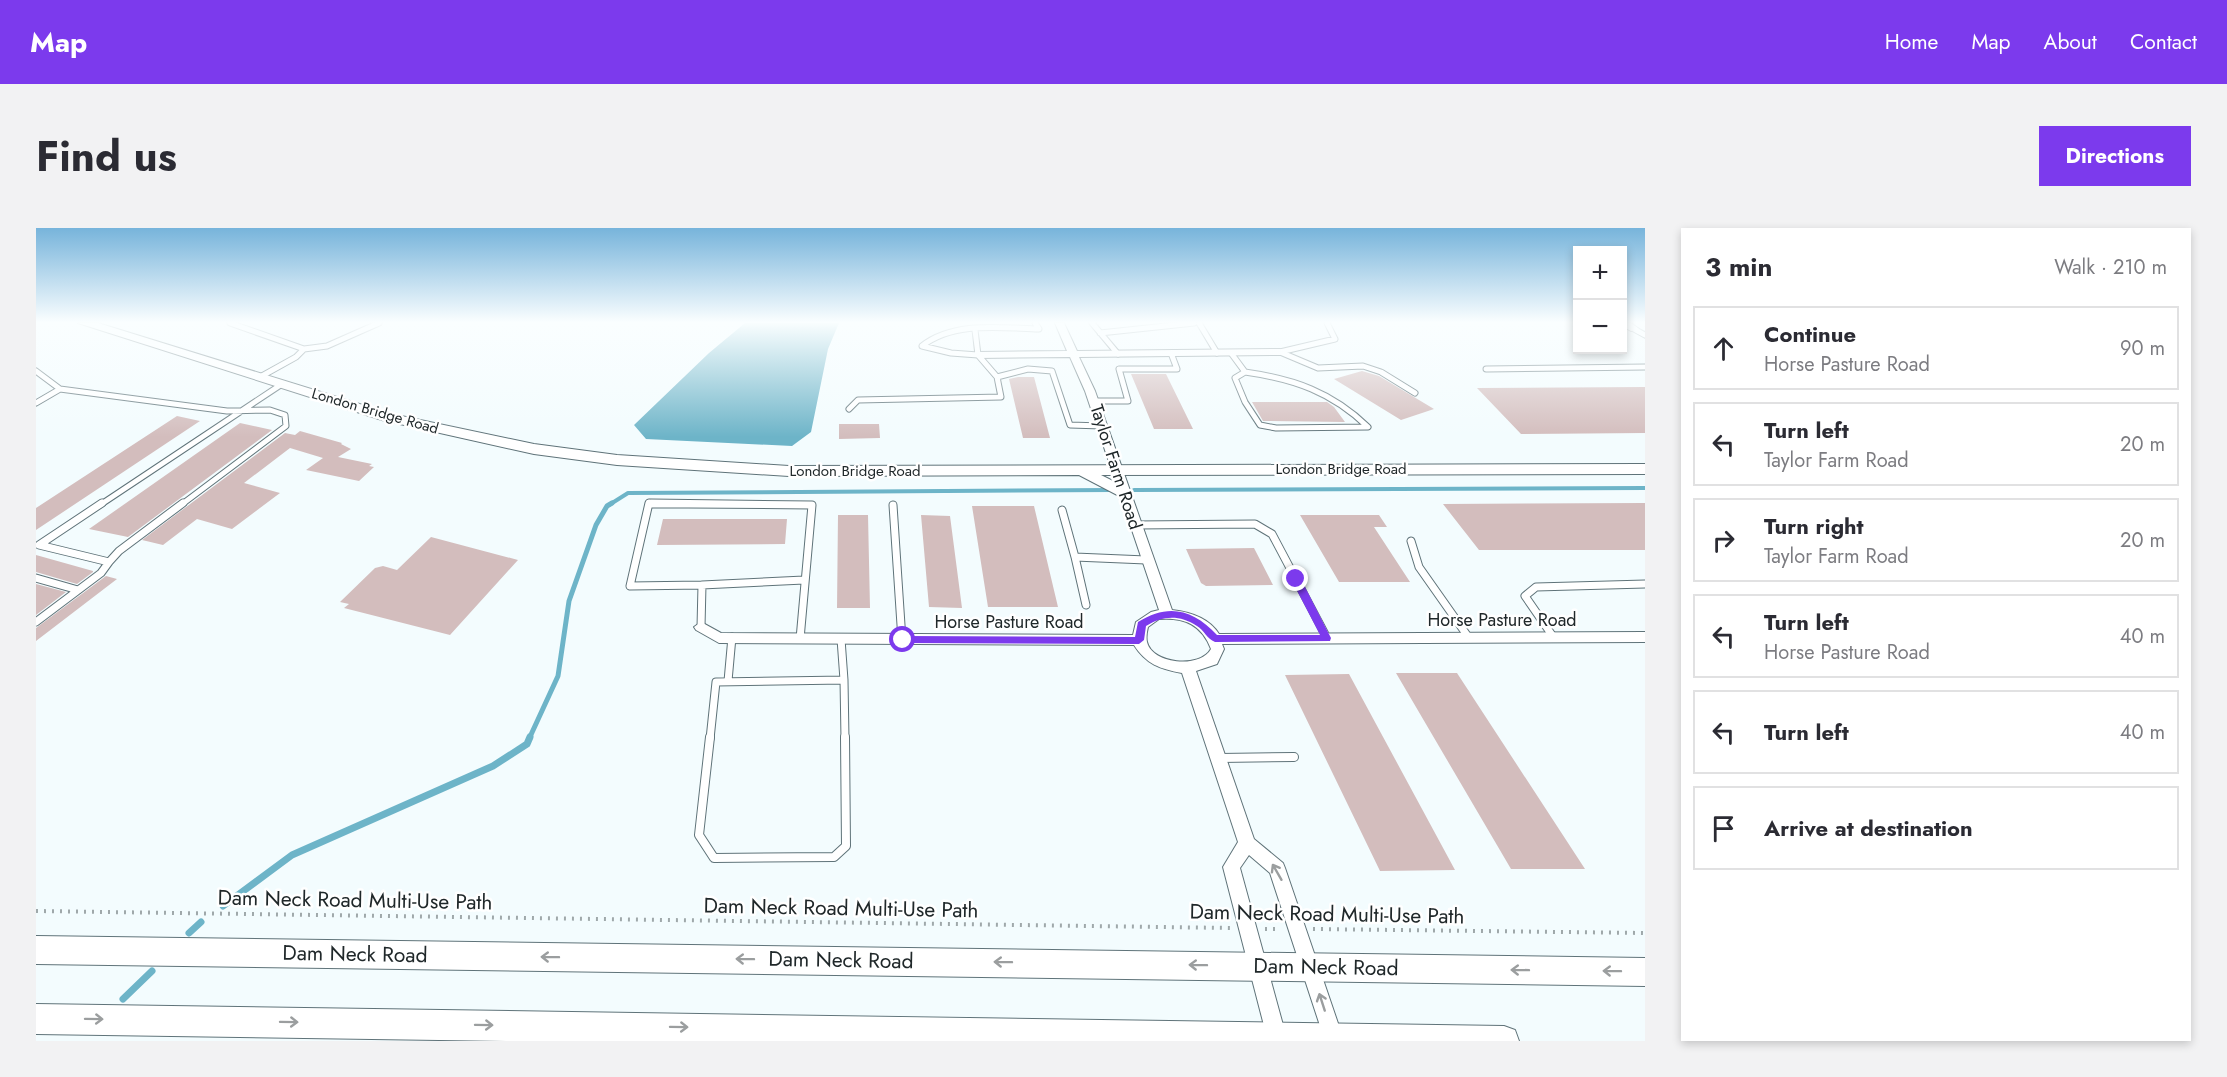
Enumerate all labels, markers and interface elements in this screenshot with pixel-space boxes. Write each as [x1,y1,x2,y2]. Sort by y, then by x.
text: Map [30,22,87,63]
text: Home [1885,27,1938,57]
text: Map [1971,27,2011,57]
text: About [2044,27,2097,57]
text: Contact [2130,27,2197,57]
text: Find us [36,126,177,187]
button: Directions [2039,126,2191,186]
map controls [1573,246,1627,354]
button: + [1573,246,1627,300]
text: 3 min [1705,248,1772,286]
text: Walk · 210 m [2054,253,2167,282]
button: − [1573,300,1627,354]
text: Continue [1764,318,1856,350]
icon: ahead [1707,332,1740,365]
text: 90 m [2120,334,2165,363]
text: Horse Pasture Road [1764,350,1930,379]
street label: London Bridge Road [309,382,441,440]
street label: Taylor Farm Road [1084,401,1148,533]
text: Turn left [1764,414,1849,446]
icon: left [1707,428,1740,461]
text: 20 m [2120,430,2165,459]
text: Taylor Farm Road [1764,446,1909,475]
street label: London Bridge Road [1275,458,1407,480]
street label: London Bridge Road [789,460,921,482]
text: Turn right [1764,510,1864,542]
icon: right [1707,524,1740,557]
text: 20 m [2120,526,2165,555]
text: Taylor Farm Road [1764,542,1909,571]
route end [1282,565,1308,591]
text: Turn left [1764,606,1849,638]
street label: Horse Pasture Road [1427,607,1577,633]
street label: Horse Pasture Road [934,609,1084,635]
icon: left [1707,620,1740,653]
text: 40 m [2120,622,2165,651]
route start [889,626,915,652]
text: Horse Pasture Road [1764,638,1930,667]
icon: left [1707,716,1740,749]
text: Turn left [1764,716,1849,748]
text: 40 m [2120,718,2165,747]
icon: arrive [1707,812,1740,845]
text: Arrive at destination [1764,812,1973,844]
one-way arrow [1271,864,1283,881]
street label: Dam Neck Road Multi-Use Path [217,883,493,917]
street label: Dam Neck Road Multi-Use Path [703,891,979,925]
street label: Dam Neck Road Multi-Use Path [1189,897,1465,931]
street label: Dam Neck Road [282,938,428,970]
street label: Dam Neck Road [768,944,914,976]
one-way arrow [540,951,560,962]
street label: Dam Neck Road [1253,951,1399,983]
one-way arrow [735,953,755,965]
one-way arrow [993,957,1013,968]
one-way arrow [1188,959,1208,971]
one-way arrow [1510,964,1530,976]
one-way arrow [1602,965,1622,977]
one-way arrow [1315,993,1326,1012]
one-way arrow [84,1014,104,1025]
one-way arrow [279,1016,299,1028]
one-way arrow [474,1019,494,1031]
one-way arrow [669,1022,689,1033]

